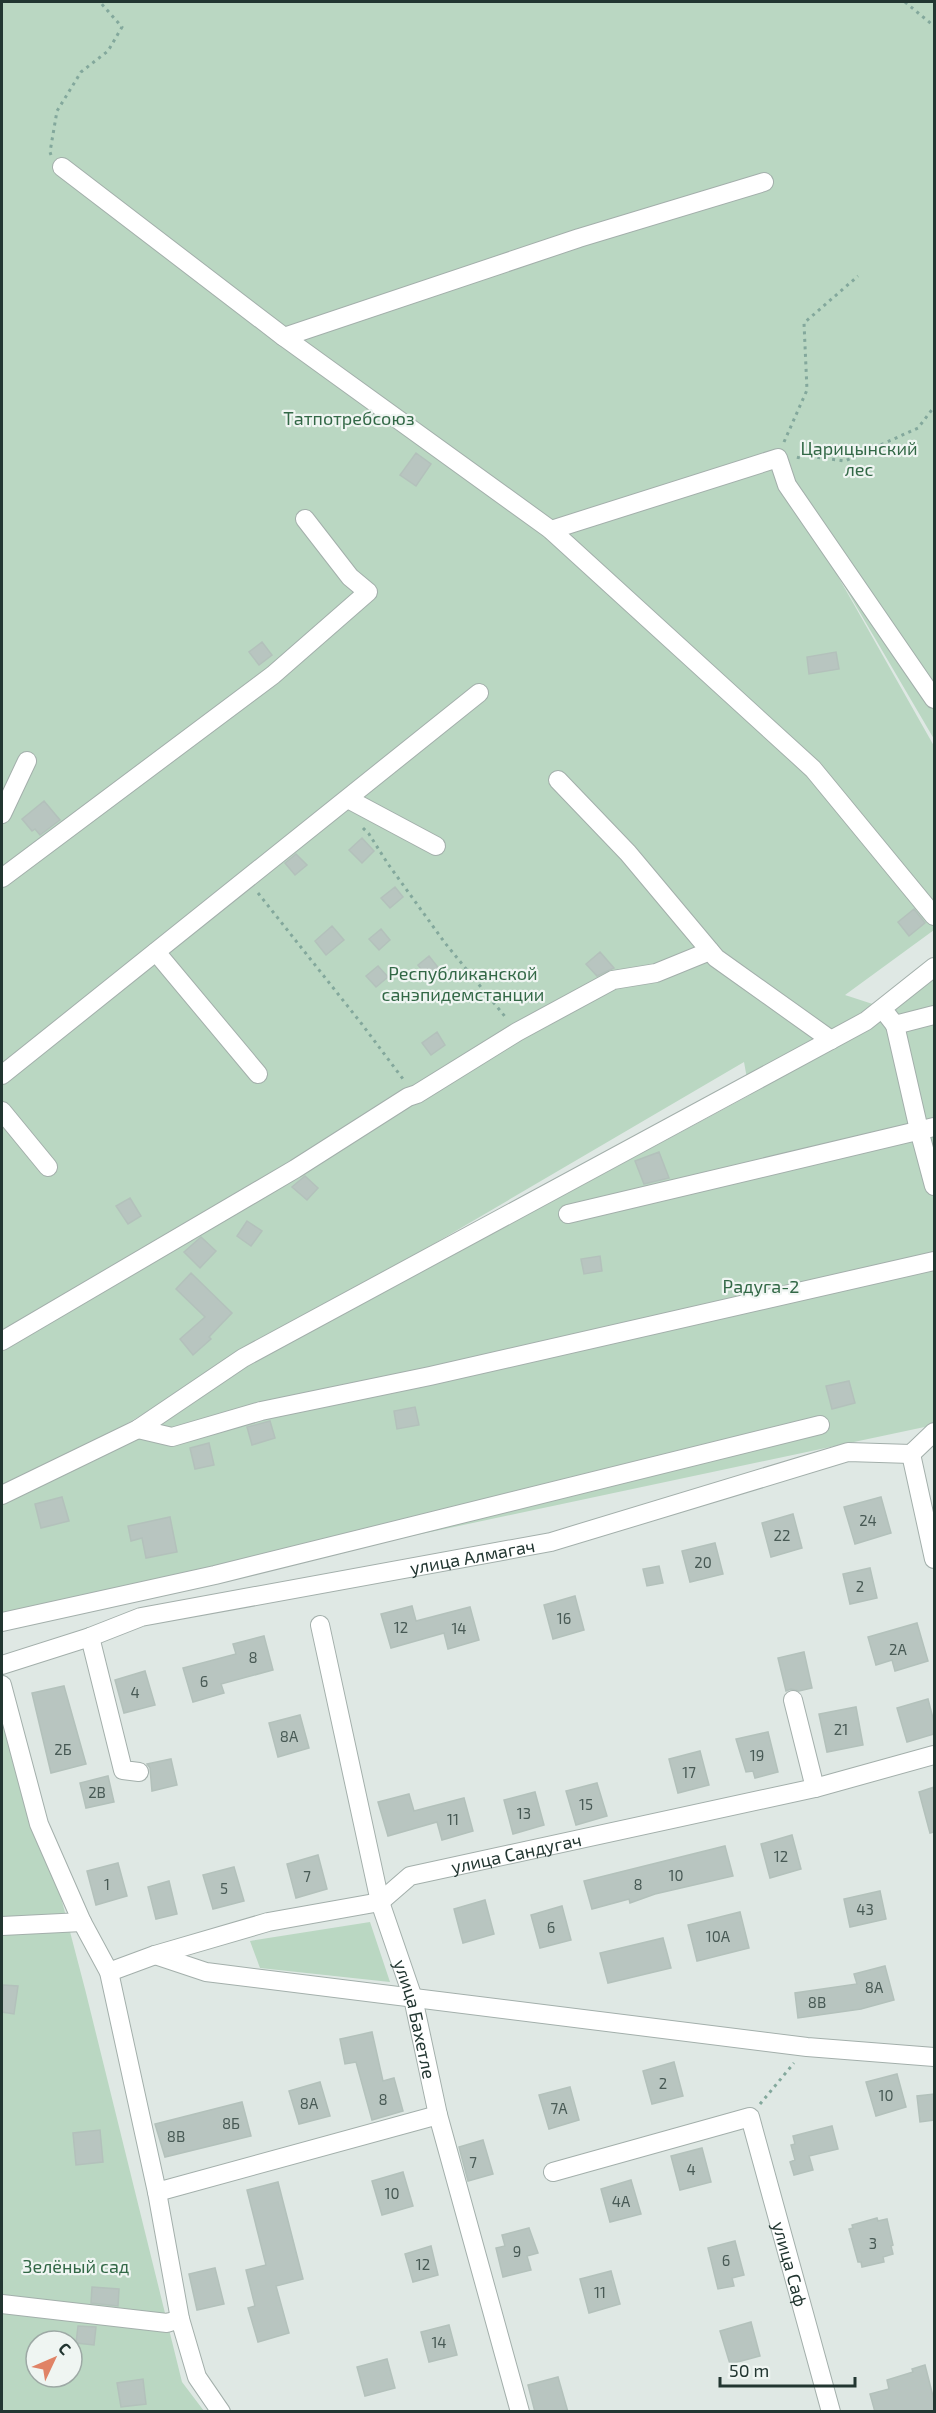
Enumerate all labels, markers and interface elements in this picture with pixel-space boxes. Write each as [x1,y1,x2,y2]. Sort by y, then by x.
park label: Татпотребсоюз [283,407,415,429]
park label: Царицынский лес [800,437,918,480]
park label: Республиканской санэпидемстанции [382,962,544,1005]
park label: Радуга-2 [723,1275,799,1297]
house number: 24 [859,1511,877,1529]
house number: 22 [774,1526,790,1544]
street label: улица Алмагач [408,1534,537,1579]
house number: 20 [694,1553,712,1571]
house number: 2 [856,1577,864,1595]
house number: 16 [557,1609,571,1627]
house number: 12 [394,1618,408,1636]
house number: 14 [451,1619,467,1637]
house number: 2А [889,1640,908,1658]
house number: 8 [248,1648,258,1666]
house number: 6 [200,1672,208,1690]
house number: 4 [130,1683,140,1701]
house number: 21 [834,1720,848,1738]
house number: 8А [280,1727,299,1745]
house number: 2Б [54,1740,72,1758]
house number: 19 [750,1746,764,1764]
house number: 17 [682,1763,696,1781]
house number: 2В [88,1783,106,1801]
house number: 15 [579,1795,593,1813]
house number: 13 [517,1804,531,1822]
house number: 11 [447,1810,459,1828]
street label: улица Сандугач [449,1828,584,1878]
house number: 12 [774,1847,788,1865]
house number: 10 [668,1866,684,1884]
house number: 7 [303,1867,311,1885]
house number: 1 [104,1875,110,1893]
house number: 8 [633,1875,643,1893]
house number: 5 [220,1879,228,1897]
house number: 43 [856,1900,874,1918]
house number: 6 [547,1918,555,1936]
house number: 10А [706,1927,731,1945]
street label: улица Бахетле [390,1956,441,2081]
house number: 8А [865,1978,884,1996]
house number: 8В [808,1993,826,2011]
house number: 2 [659,2074,667,2092]
house number: 10 [878,2086,894,2104]
house number: 8 [378,2090,388,2108]
house number: 8А [300,2094,319,2112]
house number: 7А [550,2099,568,2117]
house number: 8Б [222,2114,240,2132]
house number: 8В [167,2127,185,2145]
house number: 7 [469,2153,477,2171]
house number: 4 [686,2160,696,2178]
house number: 10 [384,2184,400,2202]
house number: 4А [612,2192,631,2210]
street label: улица Саф [768,2219,813,2309]
house number: 3 [869,2234,877,2252]
house number: 9 [513,2242,521,2260]
house number: 6 [722,2251,730,2269]
park label: Зелёный сад [23,2255,129,2277]
house number: 12 [416,2255,430,2273]
house number: 11 [594,2283,606,2301]
north arrow [24,2329,84,2389]
house number: 14 [431,2333,447,2351]
text: С [55,2338,75,2358]
scale bar [720,2350,855,2388]
text: 50 m [729,2359,769,2381]

